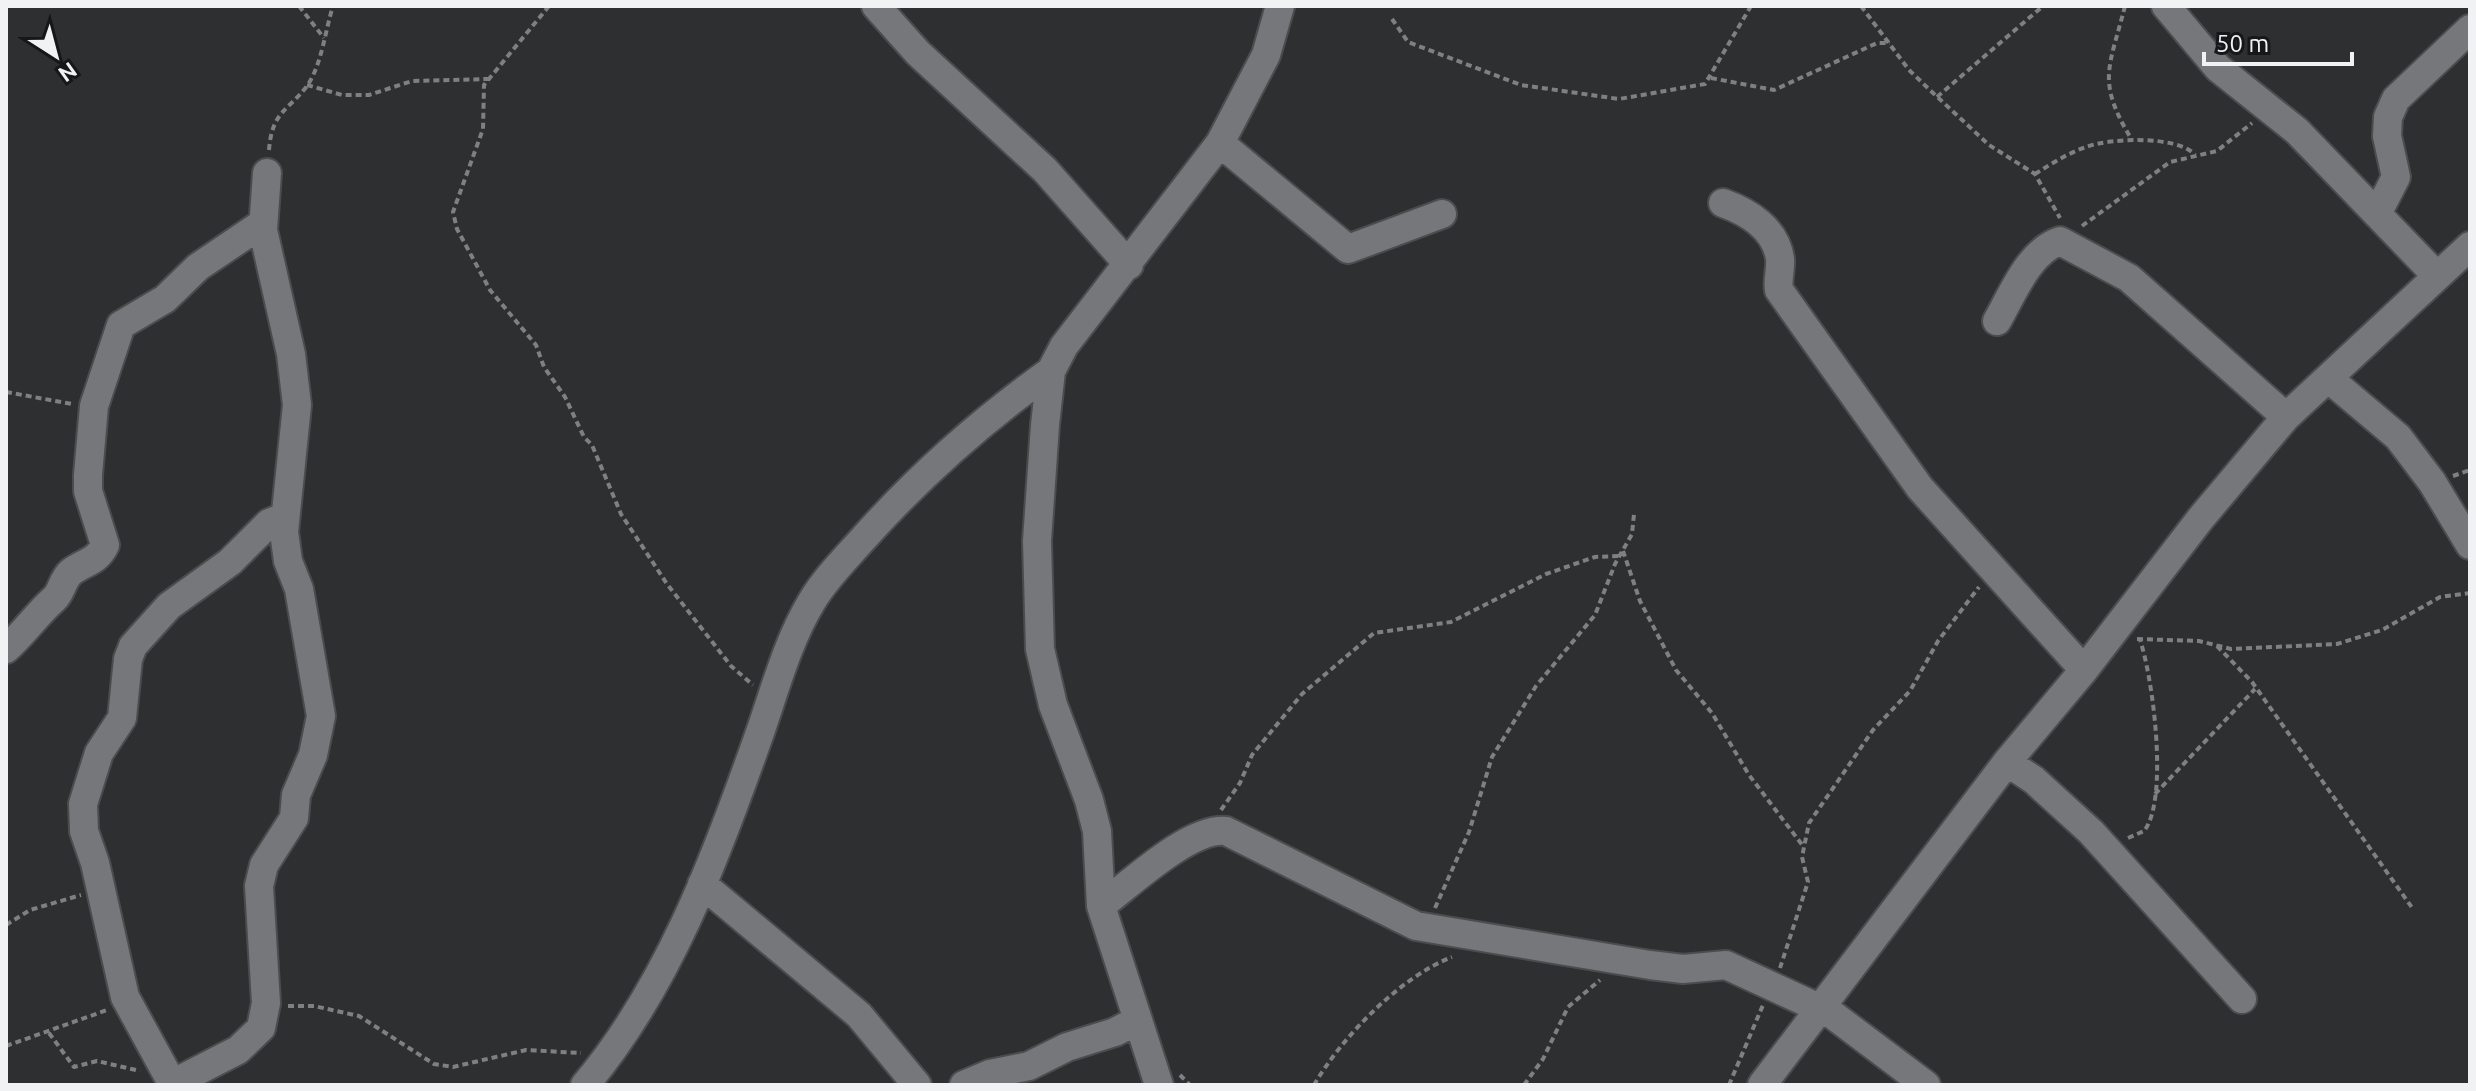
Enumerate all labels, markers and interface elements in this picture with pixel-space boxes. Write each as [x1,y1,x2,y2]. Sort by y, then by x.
north arrow [16,16,96,96]
scale bar [2204,16,2352,66]
text: 50 m [2216,30,2269,57]
text: N [54,58,82,88]

